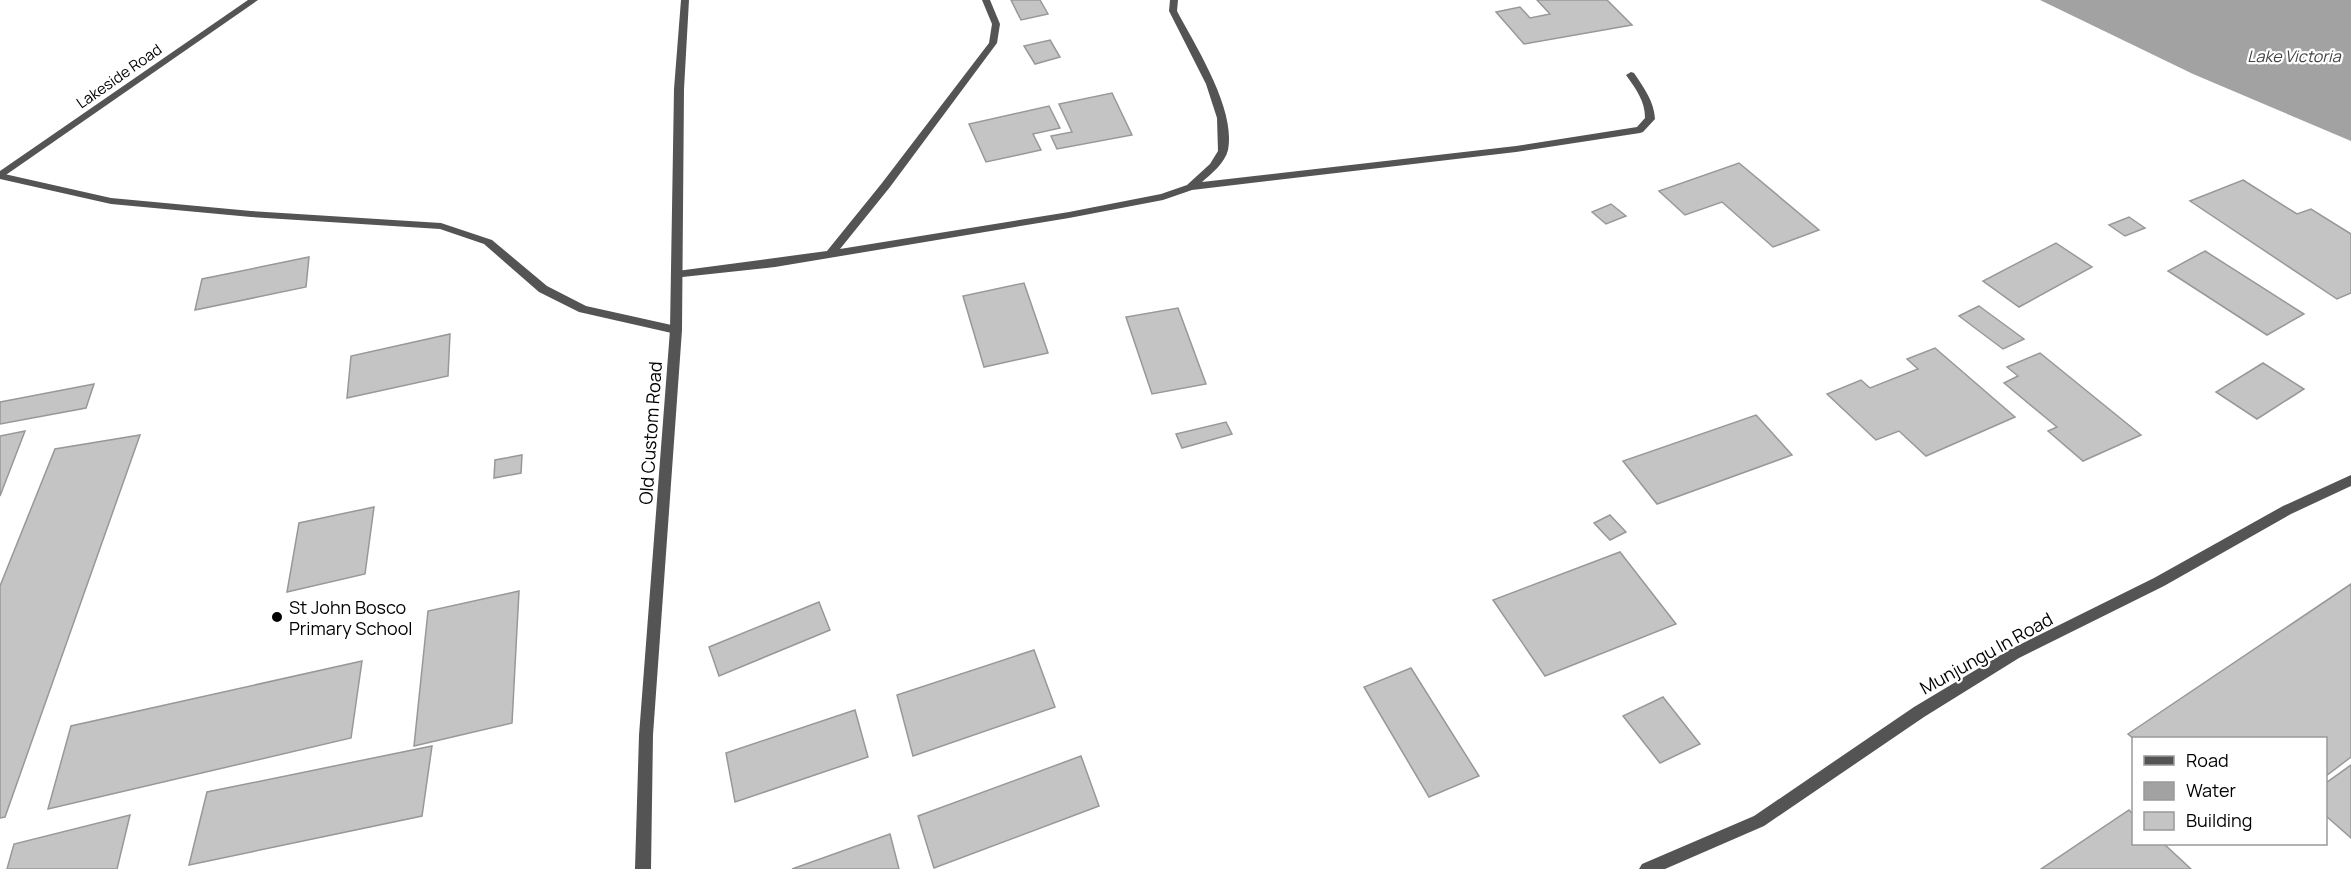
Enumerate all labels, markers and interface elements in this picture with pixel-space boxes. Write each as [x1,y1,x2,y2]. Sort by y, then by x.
street label: Lakeside Road [72,39,166,113]
water label: Lake Victoria [2247,45,2342,67]
street label: Old Custom Road [633,361,667,505]
place label: St John Bosco Primary School [289,595,413,640]
street label: Munjungu In Road [1915,607,2057,699]
marker: St John Bosco Primary School [270,610,284,624]
legend [2132,737,2327,845]
text: Road [2186,748,2229,772]
text: Water [2186,778,2236,802]
text: Building [2186,808,2252,832]

